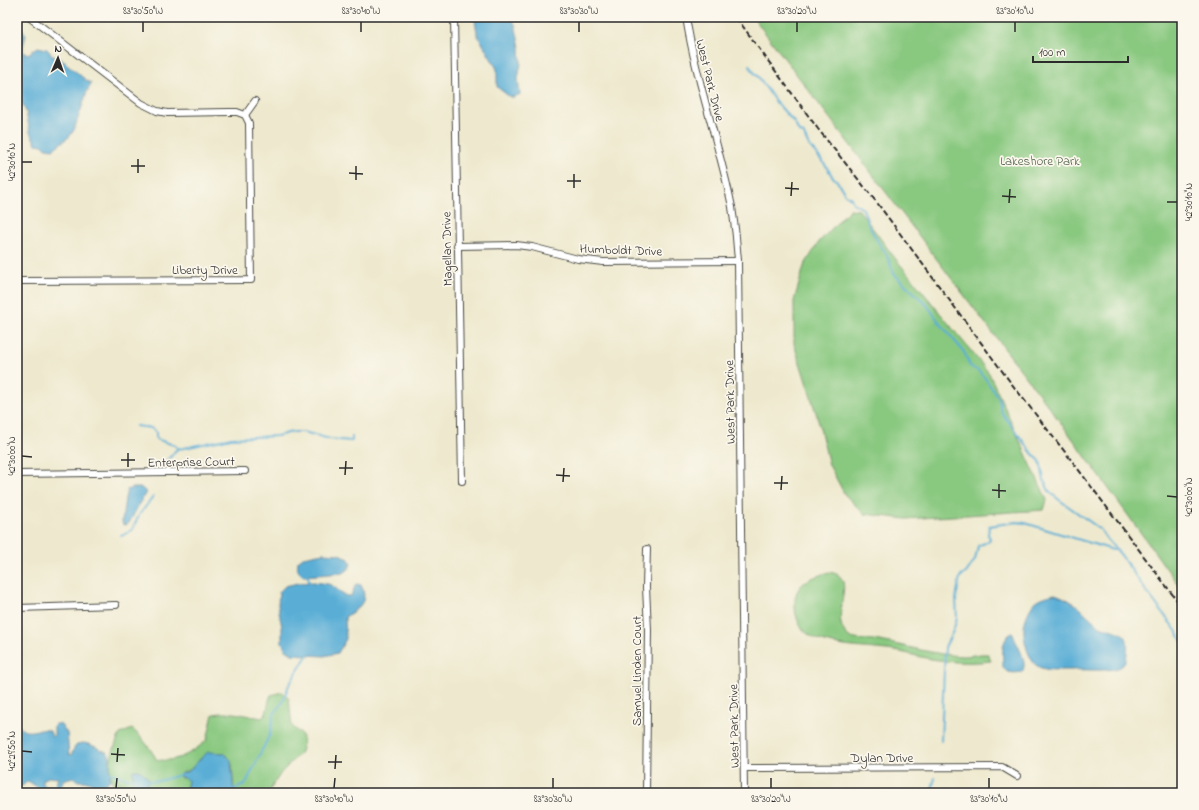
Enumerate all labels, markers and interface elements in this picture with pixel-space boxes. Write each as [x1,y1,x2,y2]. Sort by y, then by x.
text: 83°30'50"W [123,4,163,19]
text: 83°30'40"W [342,4,381,19]
text: 83°30'30"W [560,4,599,19]
text: 83°30'20"W [777,4,817,19]
text: 83°30'10"W [996,4,1034,19]
street label: West Park Drive [690,37,729,124]
north arrow [38,38,78,78]
scale bar [1033,38,1128,64]
text: N [54,41,62,57]
text: 100 m [1039,44,1066,62]
text: 42°30'10"N [5,143,20,181]
park label: Lakeshore Park [1000,152,1080,171]
text: 42°30'10"N [1182,183,1197,221]
street label: Magellan Drive [437,211,459,287]
street label: Humboldt Drive [579,240,663,261]
street label: Liberty Drive [172,261,238,281]
street label: West Park Drive [720,360,741,444]
text: 42°30'00"N [5,436,20,476]
street label: Enterprise Court [147,452,235,473]
text: 42°30'00"N [1182,477,1197,517]
street label: Samuel Linden Court [628,615,647,726]
street label: West Park Drive [724,684,745,768]
text: 42°29'50"N [5,731,20,771]
street label: Dylan Drive [850,749,914,769]
text: 83°30'50"W [96,792,136,807]
text: 83°30'40"W [315,792,354,807]
text: 83°30'30"W [534,792,573,807]
text: 83°30'20"W [751,792,791,807]
text: 83°30'10"W [970,792,1008,807]

